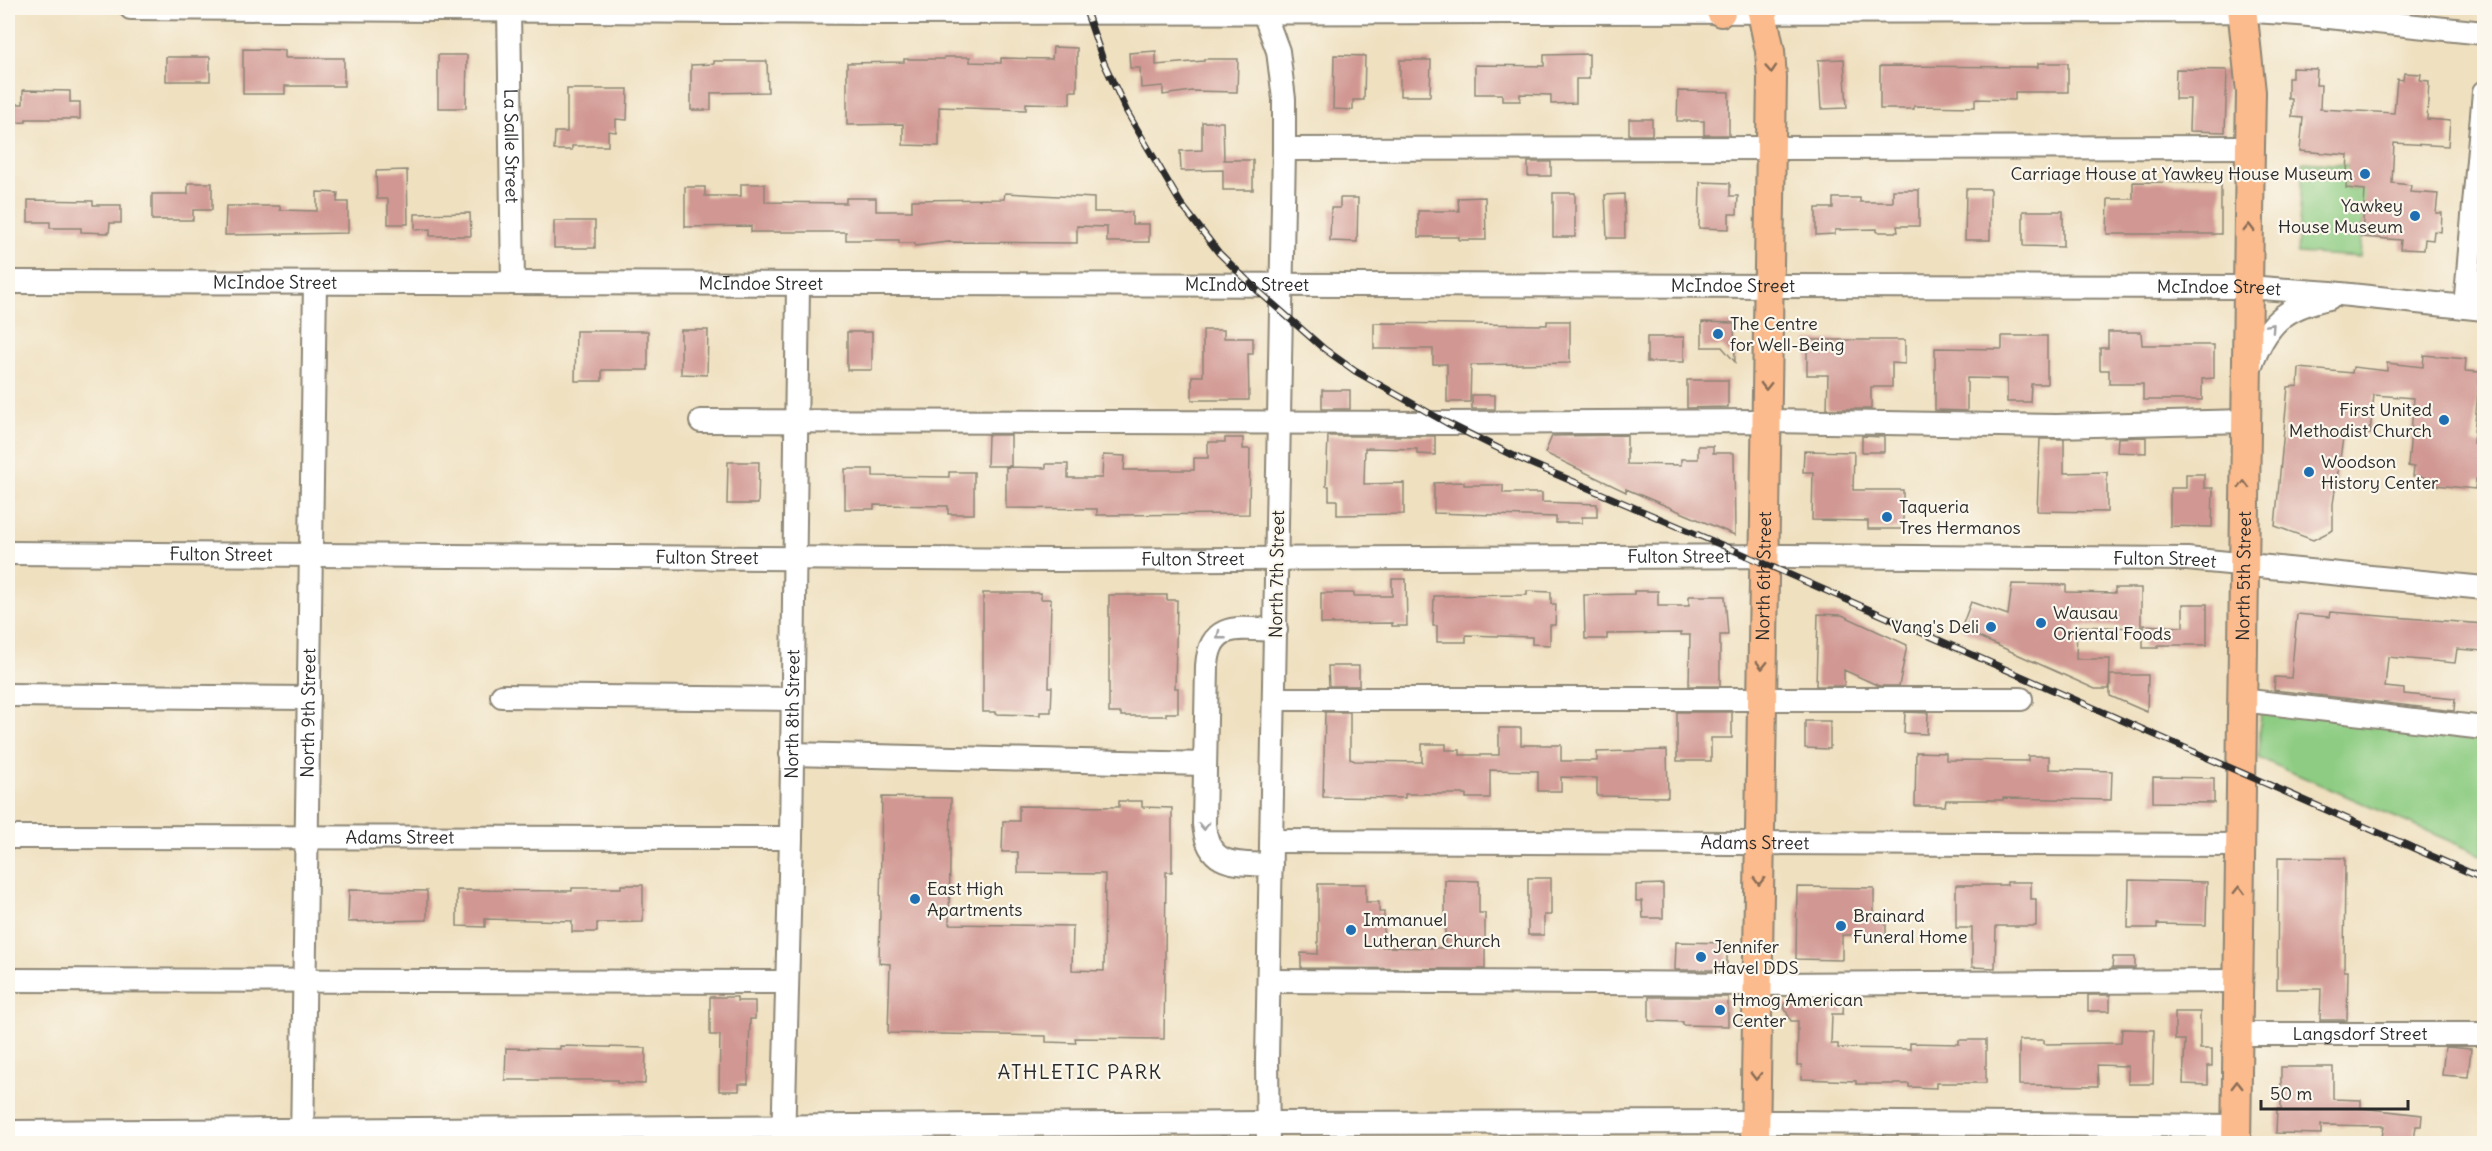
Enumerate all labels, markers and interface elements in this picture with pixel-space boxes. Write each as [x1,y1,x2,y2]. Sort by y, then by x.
one-way arrow [1765,64,1778,73]
street label: La Salle Street [499,88,524,203]
place label: Carriage House at Yawkey House Museum [2010,162,2353,185]
marker: Carriage House at Yawkey House Museum [2358,167,2372,181]
place label: Yawkey House Museum [2278,194,2403,238]
marker: Yawkey House Museum [2408,209,2422,223]
one-way arrow [2243,224,2255,233]
street label: McIndoe Street [213,270,337,294]
street label: McIndoe Street [699,272,823,295]
street label: McIndoe Street [1185,273,1309,296]
street label: McIndoe Street [1671,274,1795,297]
street label: McIndoe Street [2157,275,2282,300]
place label: The Centre for Well-Being [1730,312,1845,356]
one-way arrow [2264,323,2275,334]
marker: The Centre for Well-Being [1711,327,1725,341]
one-way arrow [1760,382,1772,391]
place label: First United Methodist Church [2289,398,2432,442]
marker: First United Methodist Church [2437,413,2451,427]
place label: Woodson History Center [2321,450,2439,494]
marker: Woodson History Center [2302,465,2316,479]
one-way arrow [2238,481,2250,490]
place label: Taqueria Tres Hermanos [1899,495,2021,539]
street label: North 7th Street [1264,510,1289,638]
marker: Taqueria Tres Hermanos [1880,510,1894,524]
street label: North 6th Street [1751,511,1776,641]
street label: North 5th Street [2231,511,2256,641]
street label: Fulton Street [169,542,273,566]
street label: Fulton Street [1627,544,1731,568]
street label: Fulton Street [655,545,759,569]
street label: Fulton Street [2113,546,2218,573]
street label: Fulton Street [1141,547,1245,571]
place label: Wausau Oriental Foods [2053,601,2171,645]
place label: Vang's Deli [1891,615,1979,638]
marker: Wausau Oriental Foods [2034,616,2048,630]
marker: Vang's Deli [1984,620,1998,634]
one-way arrow [1216,629,1227,640]
street label: North 9th Street [296,648,320,778]
street label: North 8th Street [780,649,804,779]
one-way arrow [1756,661,1768,670]
one-way arrow [1198,821,1211,830]
street label: Adams Street [346,825,454,849]
street label: Adams Street [1701,831,1809,854]
place label: East High Apartments [927,877,1023,921]
one-way arrow [1753,877,1765,886]
one-way arrow [2233,886,2245,895]
marker: East High Apartments [908,892,922,906]
place label: Brainard Funeral Home [1853,904,1967,948]
place label: Immanuel Lutheran Church [1363,908,1501,952]
marker: Brainard Funeral Home [1834,919,1848,933]
marker: Immanuel Lutheran Church [1344,923,1358,937]
place label: Jennifer Havel DDS [1713,935,1798,979]
marker: Jennifer Havel DDS [1694,950,1708,964]
place label: Hmog American Center [1732,988,1863,1032]
marker: Hmog American Center [1713,1003,1727,1017]
street label: Langsdorf Street [2293,1022,2427,1045]
district label: ATHLETIC PARK [998,1059,1162,1084]
one-way arrow [1749,1072,1762,1081]
scale bar [2261,1073,2408,1111]
one-way arrow [2231,1081,2243,1090]
text: 50 m [2270,1082,2312,1105]

